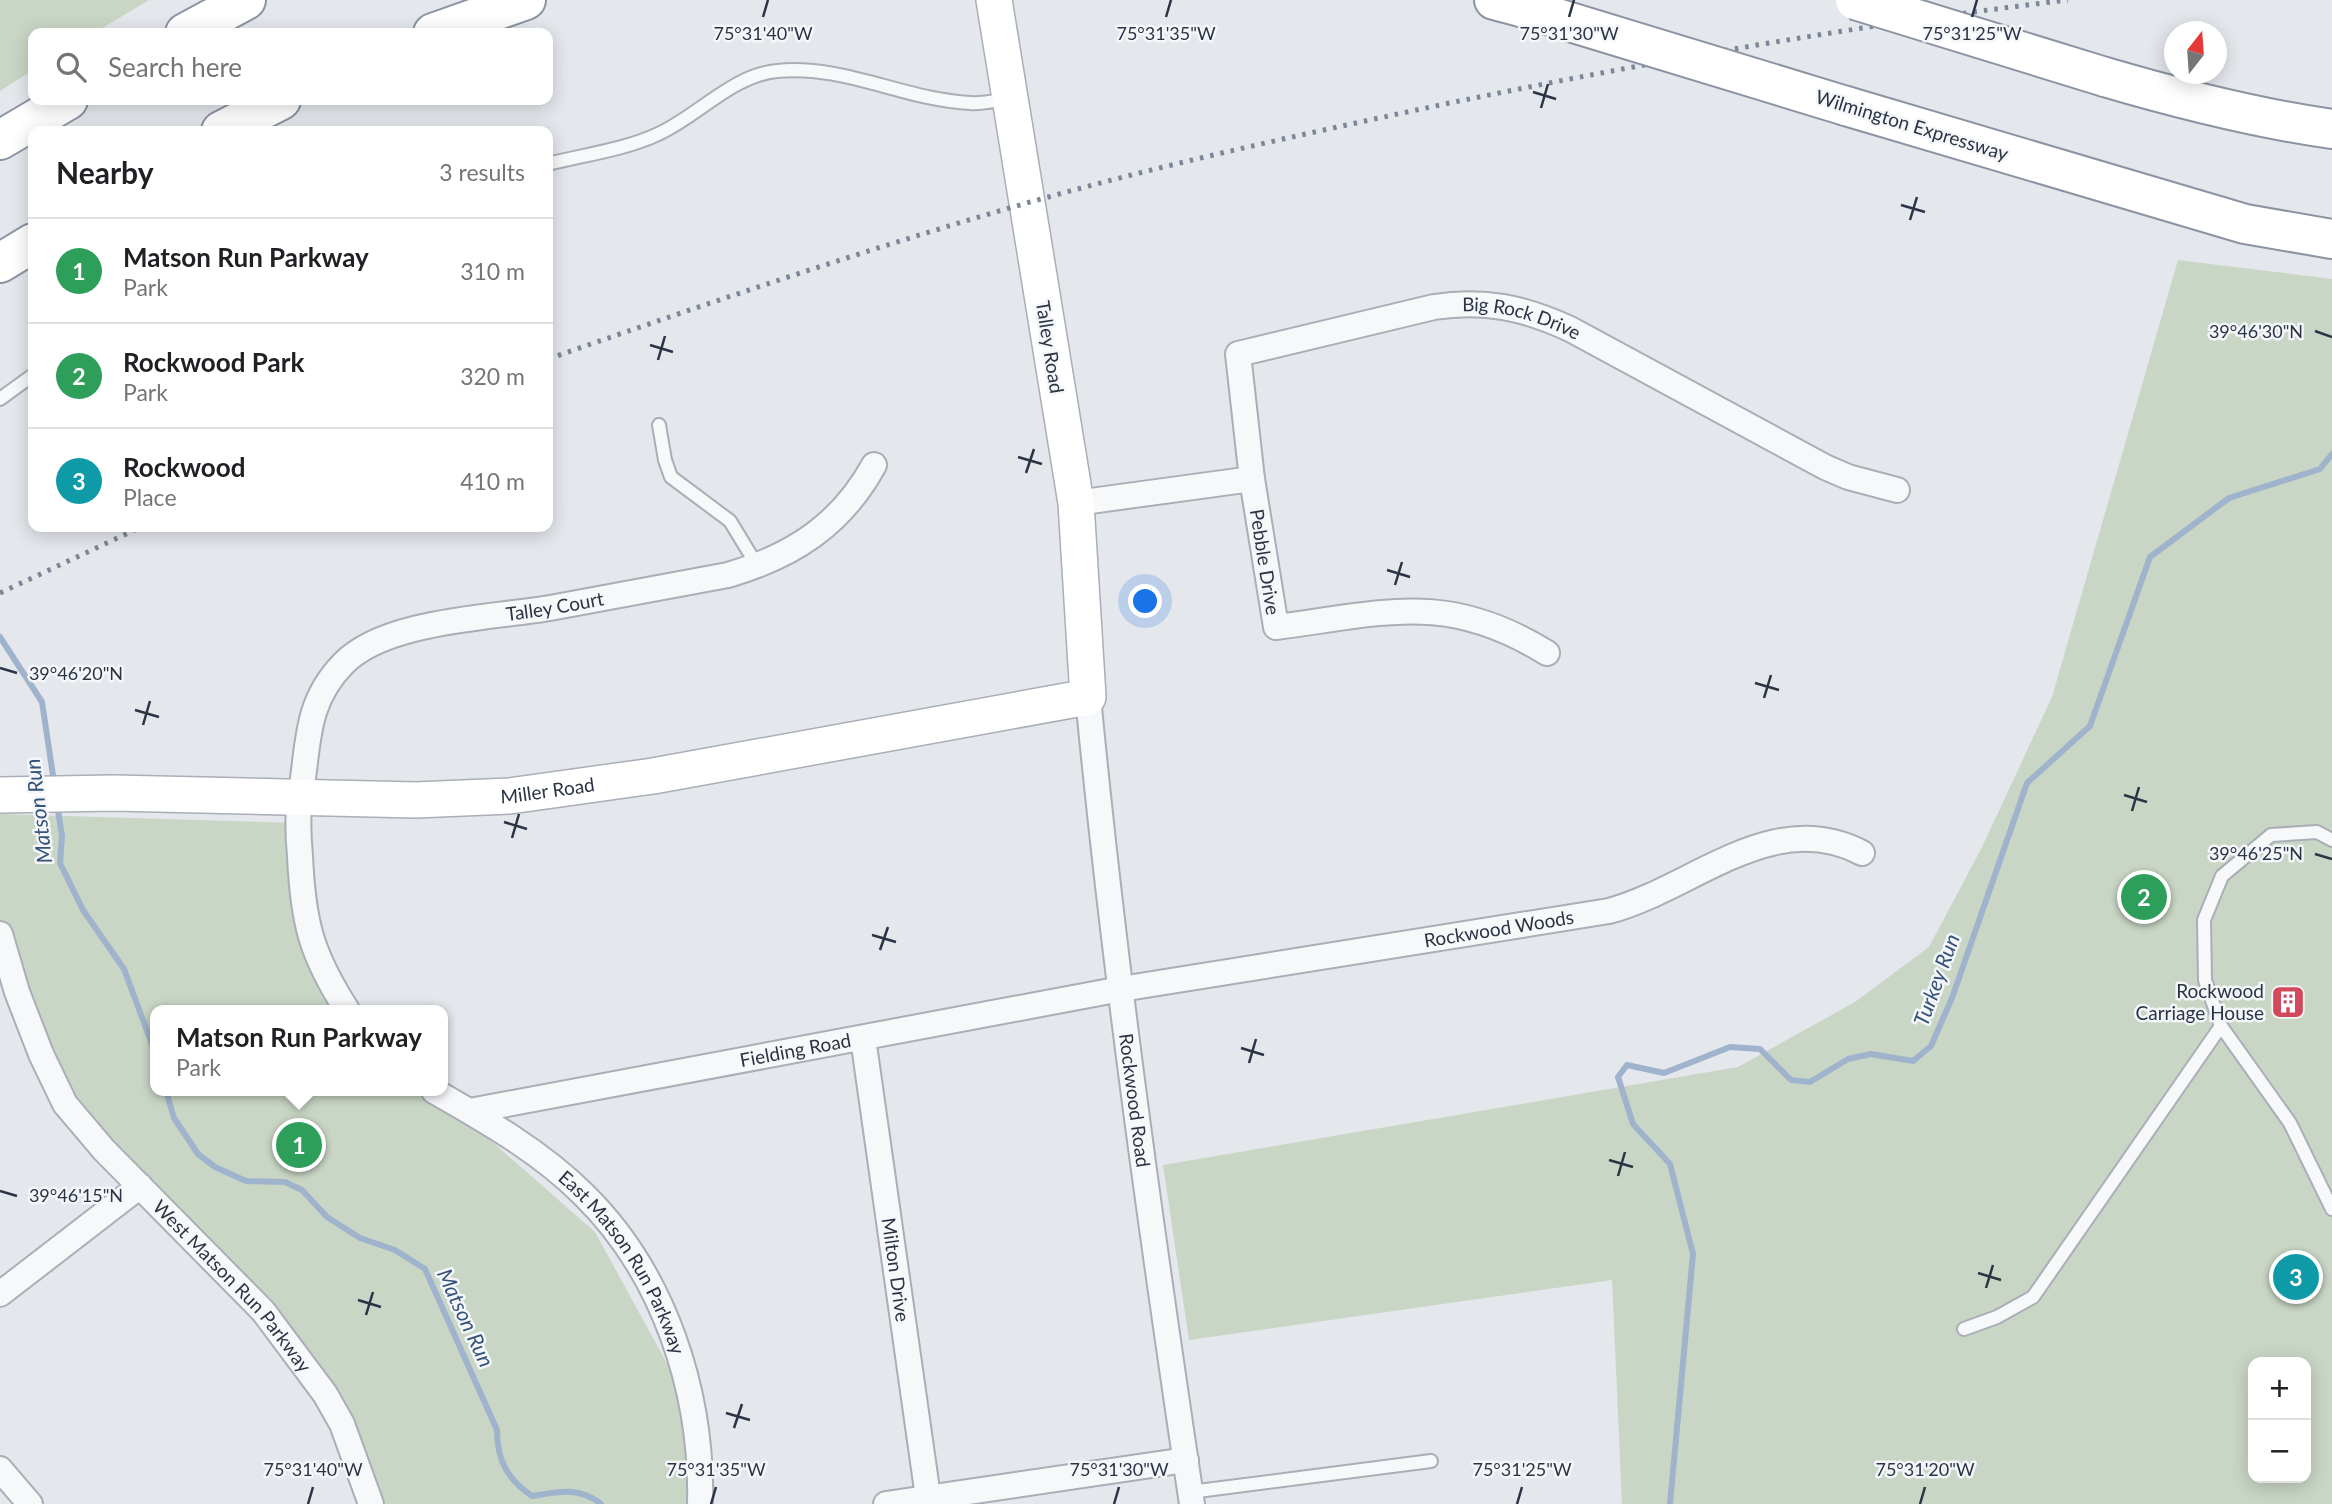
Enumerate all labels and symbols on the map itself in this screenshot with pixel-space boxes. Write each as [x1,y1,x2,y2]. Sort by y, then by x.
north arrow [2164,21,2227,84]
text: 75°31'40"W [713,22,813,44]
text: 75°31'35"W [1116,22,1216,44]
text: 75°31'30"W [1519,22,1619,44]
text: 75°31'25"W [1922,22,2022,44]
street label: Wilmington Expressway [1813,84,2011,165]
street label: Big Rock Drive [1462,292,1585,344]
street label: Talley Road [1032,299,1069,395]
text: 39°46'30"N [2209,320,2303,342]
street label: Pebble Drive [1246,507,1285,617]
your location [1128,584,1162,618]
street label: Talley Court [504,586,606,625]
text: 39°46'20"N [29,662,123,684]
water label: Matson Run [19,757,56,865]
street label: Miller Road [500,772,596,807]
text: 39°46'25"N [2209,842,2303,864]
pin: 2 [2121,871,2167,923]
street label: Rockwood Woods [1422,905,1575,951]
water label: Turkey Run [1907,930,1964,1029]
place label: Rockwood Carriage House [2136,979,2264,1024]
building icon: Rockwood Carriage House [2269,983,2307,1021]
street label: Fielding Road [738,1028,853,1071]
street label: Rockwood Road [1115,1032,1155,1169]
pin: 1 [276,1119,322,1171]
street label: East Matson Run Parkway [554,1165,690,1357]
text: 39°46'15"N [29,1184,123,1206]
street label: West Matson Run Parkway [149,1195,317,1377]
street label: Milton Drive [878,1216,915,1323]
pin: 3 [2273,1251,2319,1303]
water label: Matson Run [433,1264,500,1370]
text: 75°31'40"W [263,1458,363,1480]
text: 75°31'35"W [666,1458,766,1480]
text: 75°31'30"W [1069,1458,1169,1480]
text: 75°31'25"W [1472,1458,1572,1480]
text: 75°31'20"W [1875,1458,1975,1480]

